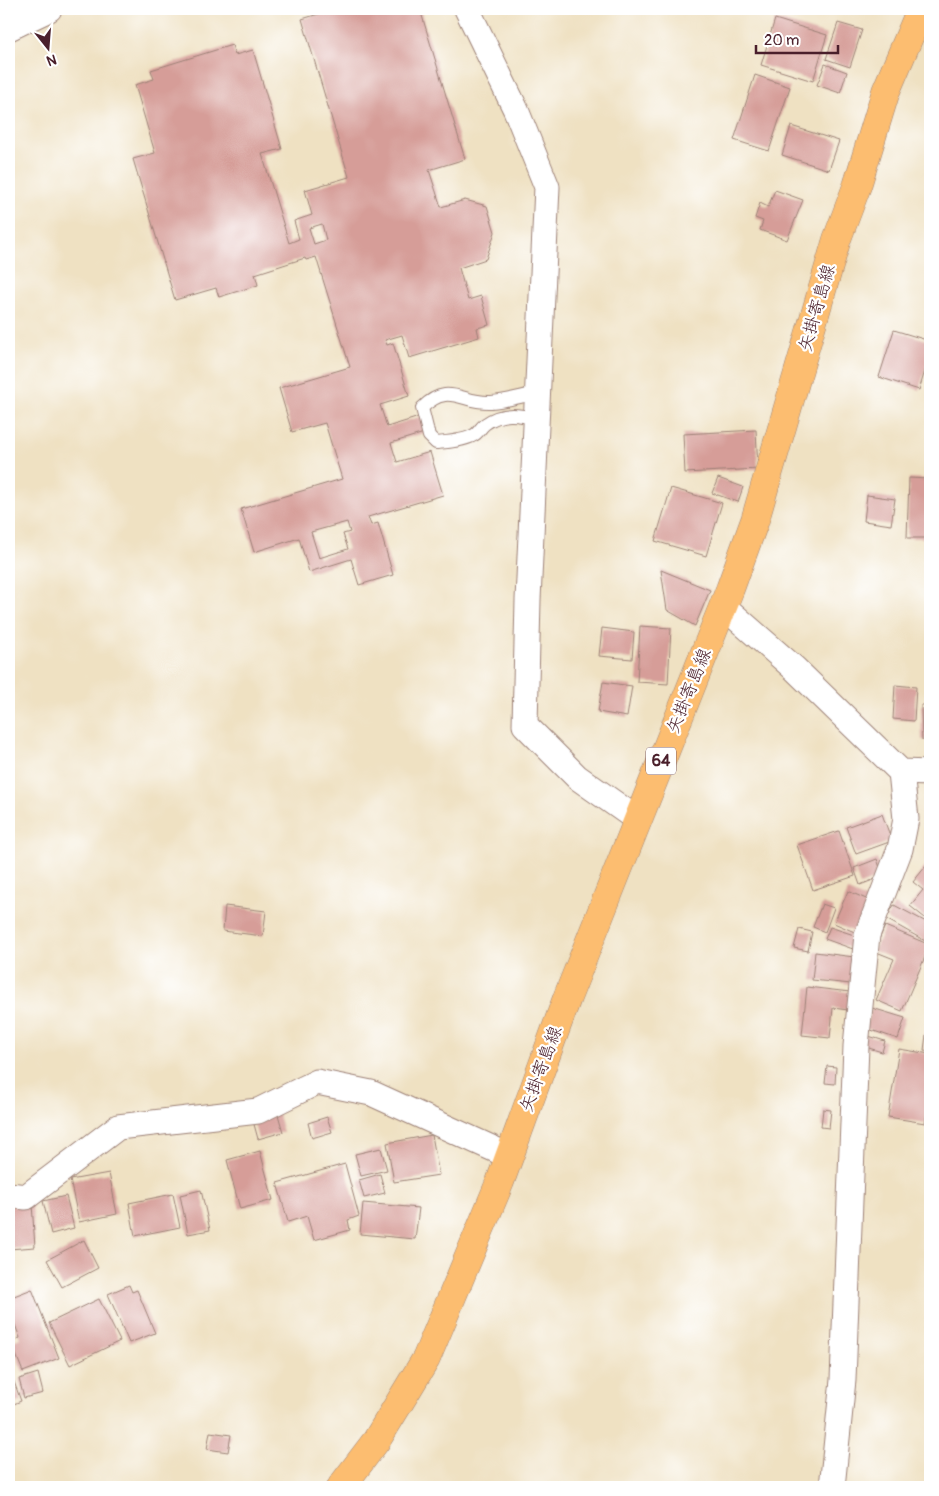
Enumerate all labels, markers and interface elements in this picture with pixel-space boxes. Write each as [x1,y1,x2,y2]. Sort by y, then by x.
north arrow [22,22,72,72]
scale bar [756,22,839,54]
text: 20 m [764,31,799,50]
text: N [45,50,59,69]
street label: 矢掛寄島線 [794,262,840,354]
street label: 矢掛寄島線 [661,645,717,737]
road number: 64 [646,748,676,774]
street label: 矢掛寄島線 [515,1023,567,1115]

